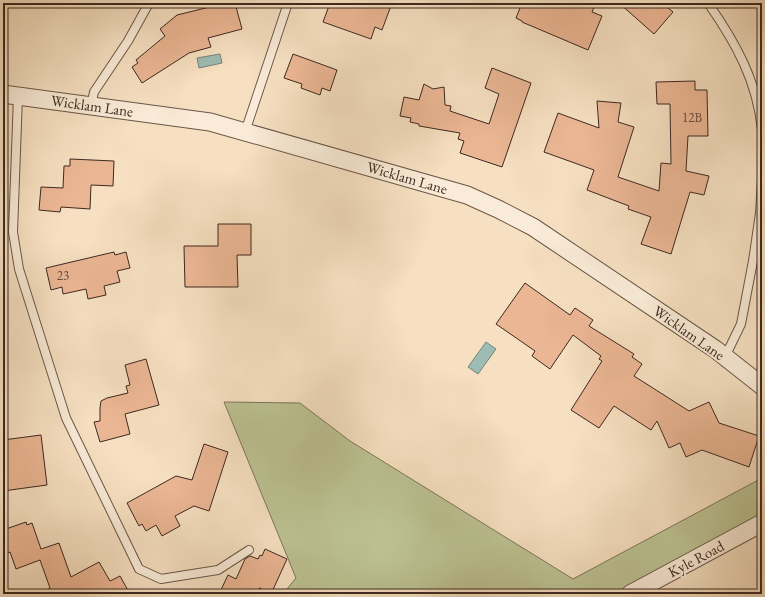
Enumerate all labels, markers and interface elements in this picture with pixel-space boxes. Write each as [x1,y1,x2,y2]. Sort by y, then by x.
street label: Wicklam Lane [50,90,135,121]
house number: 12B [682,109,702,126]
street label: Wicklam Lane [365,157,450,198]
house number: 23 [57,267,69,284]
street label: Wicklam Lane [650,301,729,364]
street label: Kyle Road [665,536,727,581]

